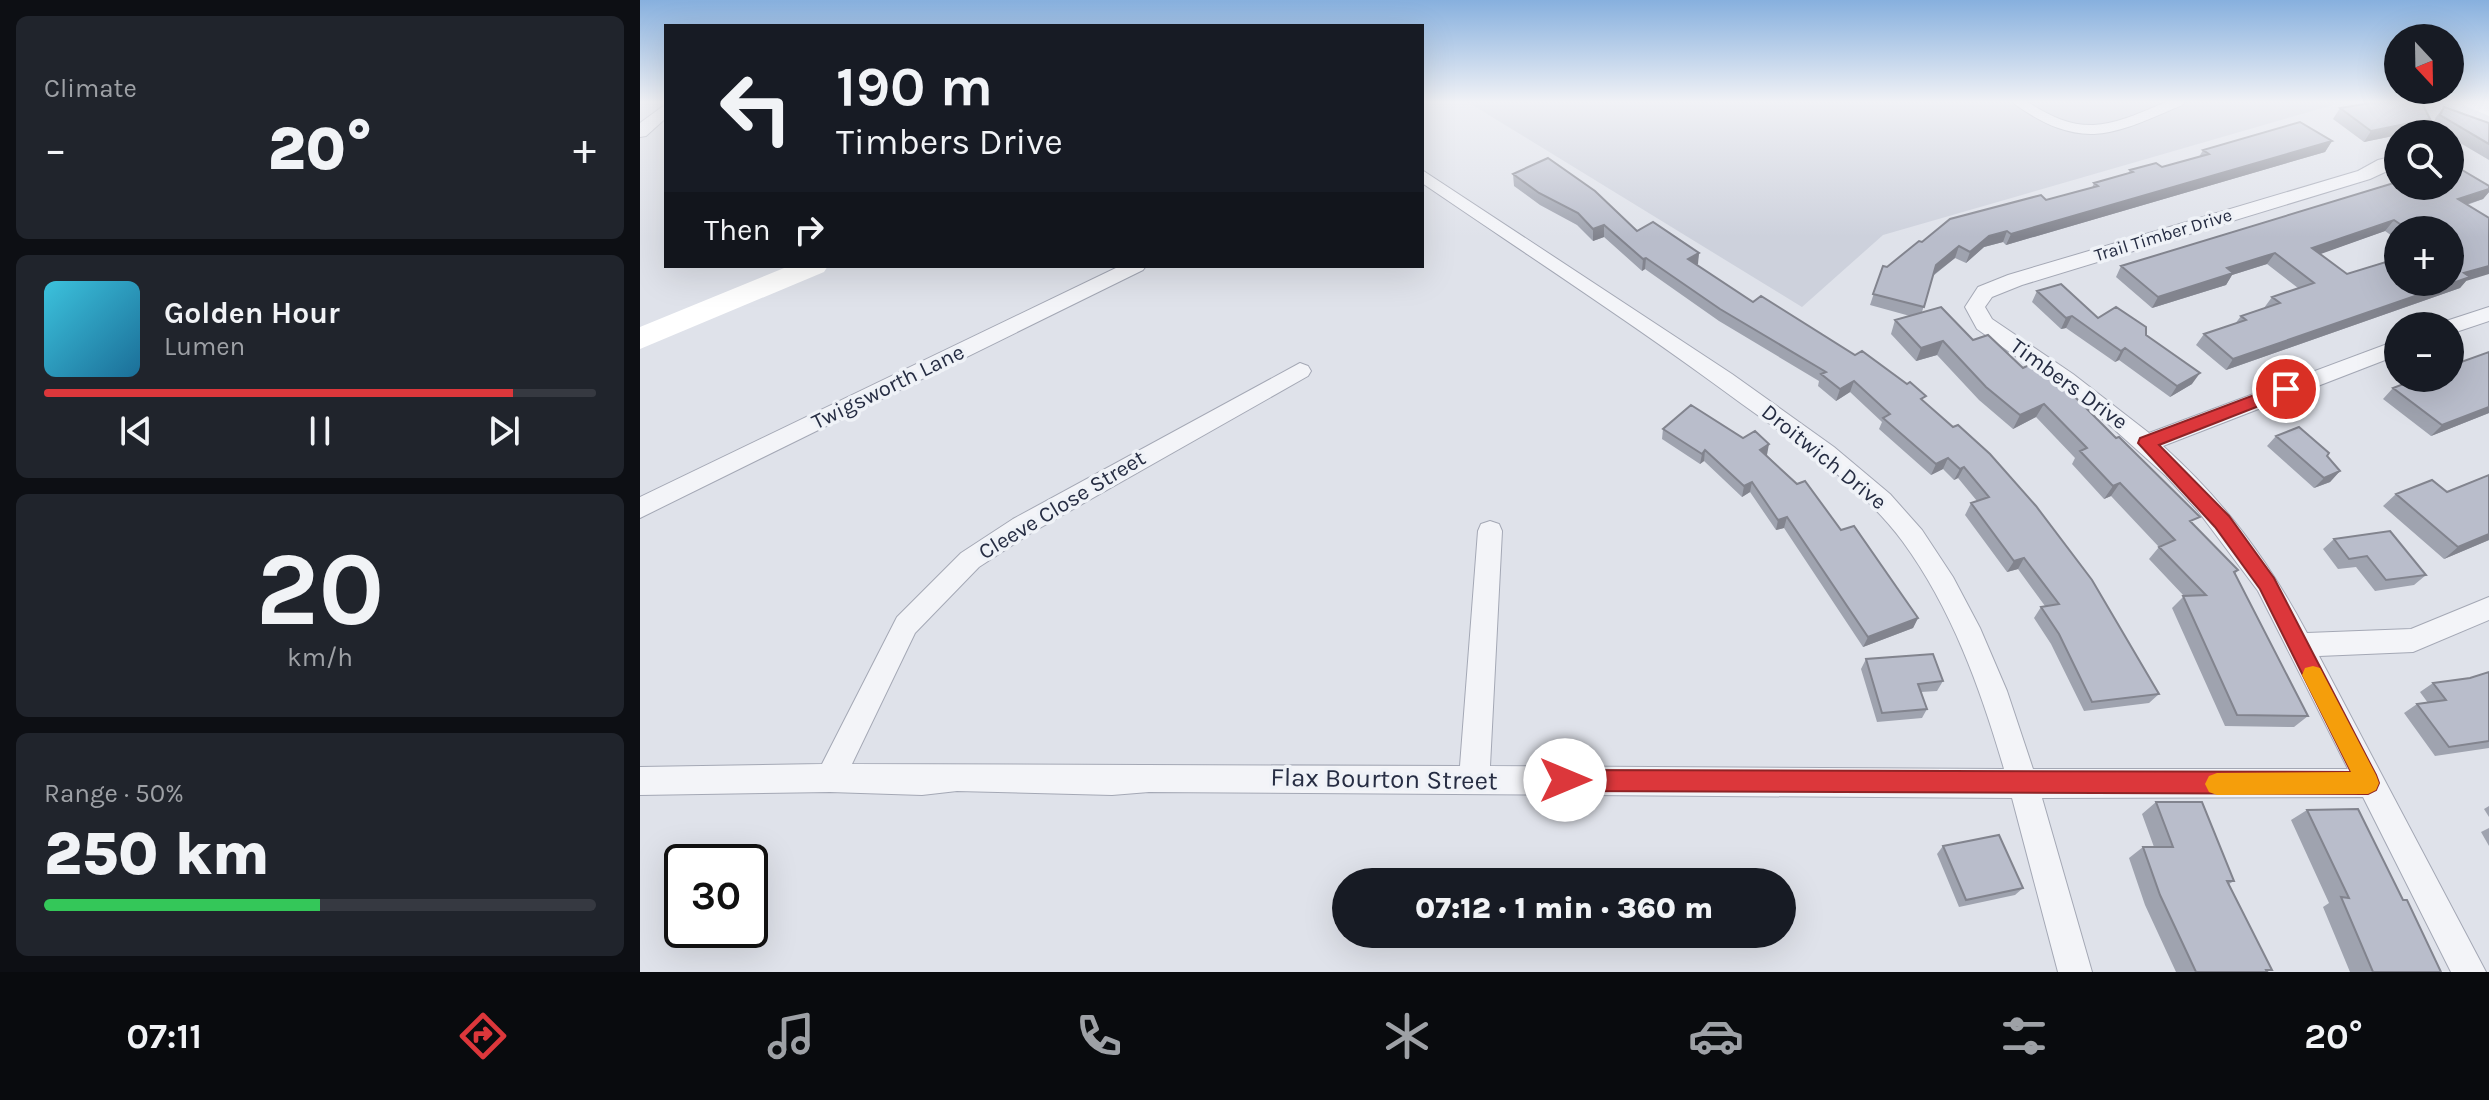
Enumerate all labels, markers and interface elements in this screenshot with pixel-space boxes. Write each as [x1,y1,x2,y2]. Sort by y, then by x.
north arrow [2384,24,2464,104]
map controls [2384,24,2464,392]
text: 190 m [836,54,993,119]
icon: left [704,56,808,160]
text: Climate [44,73,137,104]
text: 20° [268,114,372,184]
button: search [2384,120,2464,200]
text: Timbers Drive [836,121,1063,163]
text: − [44,124,67,175]
text: + [573,124,596,175]
street label: Trail Timber Drive [2092,204,2234,266]
icon: right [787,208,831,252]
text: Then [704,212,771,248]
button: + [2384,216,2464,296]
text: Golden Hour [164,295,340,331]
button: − [2384,312,2464,392]
text: Lumen [164,331,245,362]
street label: Timbers Drive [2005,333,2133,435]
street label: Twigsworth Lane [807,339,969,435]
pin [2252,355,2320,423]
icon: arrive [2264,367,2308,411]
street label: Droitwich Drive [1756,399,1892,515]
icon: previous [114,409,158,453]
icon: pause [298,409,342,453]
icon: next [482,409,526,453]
street label: Cleeve Close Street [974,445,1150,565]
text: 20 [256,529,384,650]
text: km/h [287,642,353,673]
position arrow [1523,738,1607,822]
street label: Flax Bourton Street [1270,762,1498,796]
text: Range · 50% [44,778,184,809]
text: 250 km [44,819,270,889]
speed limit sign: 30 [664,844,768,948]
text: 07:12 · 1 min · 360 m [1415,890,1713,926]
icon: directions [455,1008,511,1064]
icon: music [763,1008,819,1064]
icon: phone [1071,1008,1127,1064]
icon: climate [1379,1008,1435,1064]
icon: car [1688,1008,1744,1064]
icon: filters [1996,1008,2052,1064]
text: 07:11 [126,1015,202,1057]
text: 20° [2304,1015,2363,1057]

